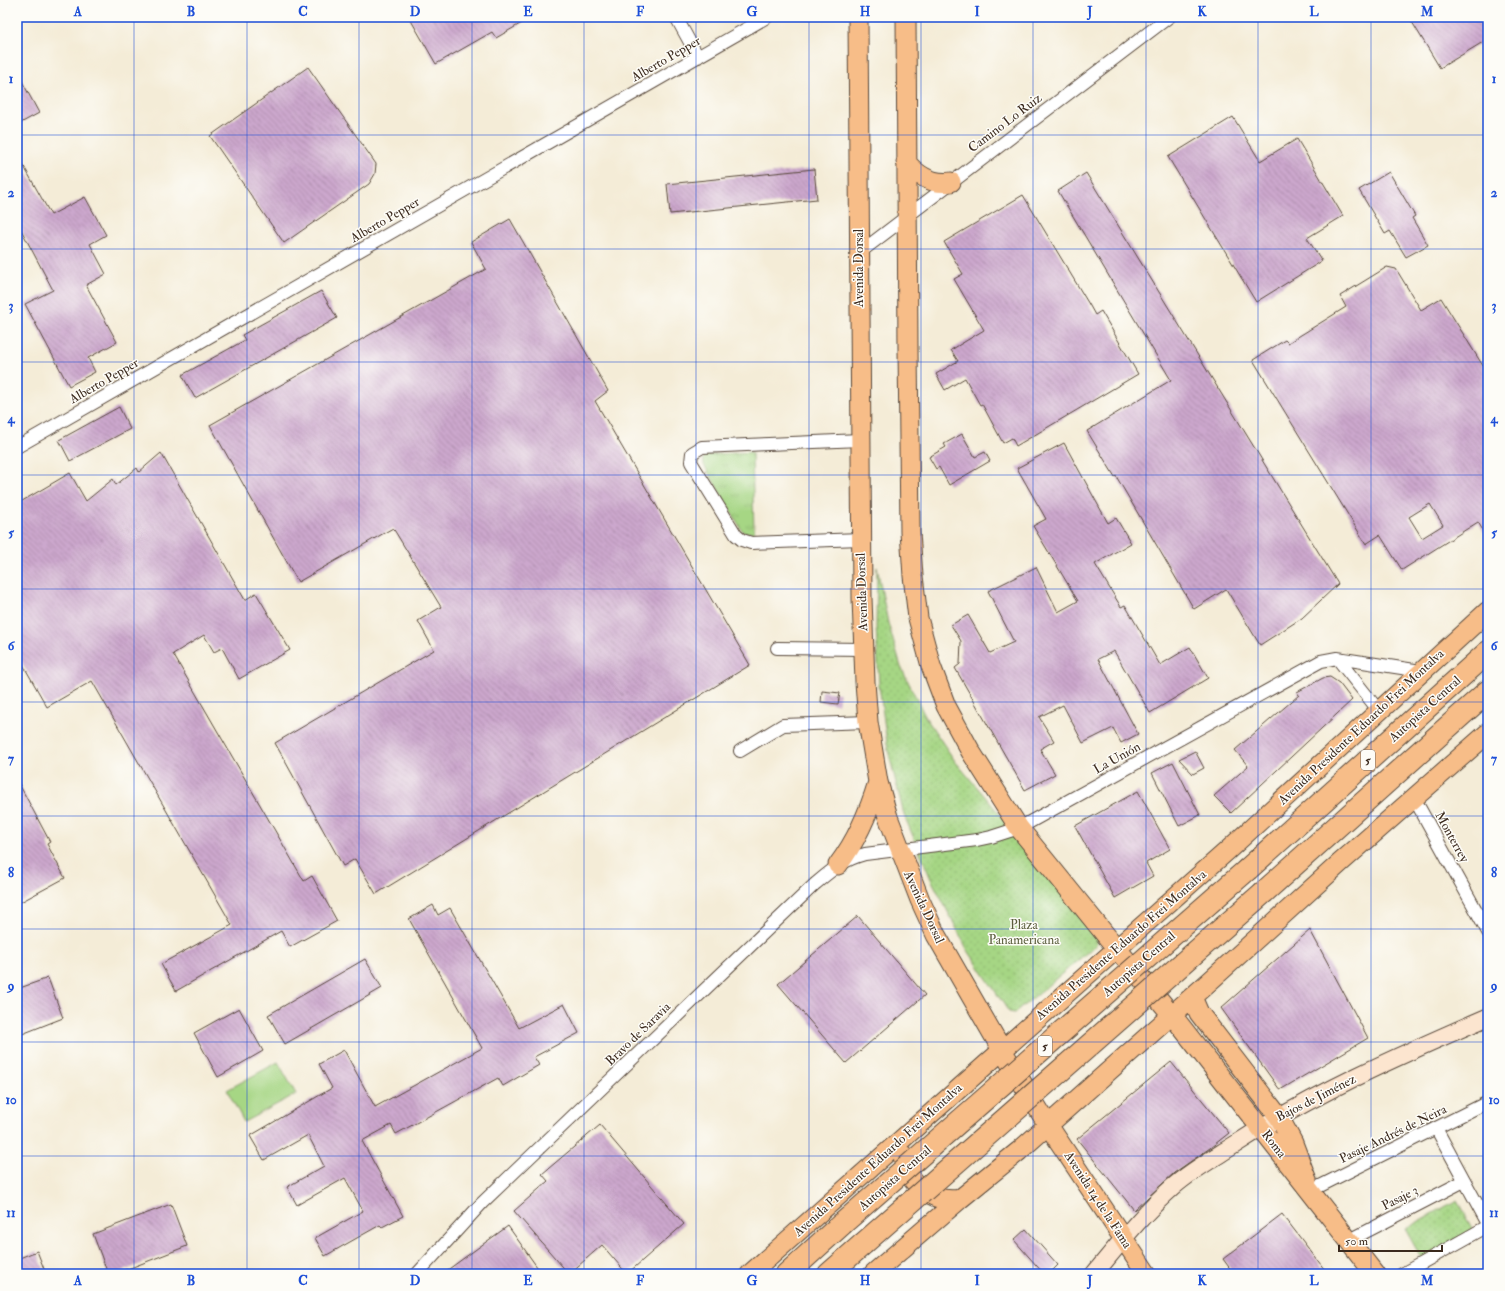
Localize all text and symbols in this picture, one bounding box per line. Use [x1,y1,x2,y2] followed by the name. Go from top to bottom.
[73,4,83,20] text: A
[187,4,195,20] text: B
[298,4,308,20] text: C
[410,4,421,20] text: D
[523,4,533,20] text: E
[636,4,645,20] text: F
[747,4,758,20] text: G
[860,4,871,20] text: H
[974,4,980,20] text: I
[1086,4,1093,21] text: J
[1197,4,1207,20] text: K
[1309,4,1319,20] text: L
[1420,4,1434,20] text: M
[628,33,704,87] street label: Alberto Pepper
[9,71,14,87] text: 1
[1492,71,1497,87] text: 1
[965,90,1046,156] street label: Camino Lo Ruiz
[8,185,15,201] text: 2
[1491,185,1498,201] text: 2
[347,194,423,248] street label: Alberto Pepper
[851,228,867,308] street label: Avenida Dorsal
[9,298,14,314] text: 3
[1492,298,1497,314] text: 3
[66,355,142,409] street label: Alberto Pepper
[6,411,15,427] text: 4
[1489,411,1498,427] text: 4
[8,525,14,541] text: 5
[1491,525,1497,541] text: 5
[853,552,871,632] street label: Avenida Dorsal
[8,638,16,654] text: 6
[1491,638,1499,654] text: 6
[1274,645,1448,809] street label: Avenida Presidente Eduardo Frei Montalva
[1385,672,1465,747] street label: Autopista Central
[1091,738,1143,777] street label: La Unión
[1361,750,1375,770] road number: 5
[8,751,15,767] text: 7
[1491,751,1498,767] text: 7
[1431,809,1473,866] street label: Monterrey
[8,865,14,881] text: 8
[1491,865,1497,881] text: 8
[1032,866,1210,1024] street label: Avenida Presidente Eduardo Frei Montalva
[900,867,948,946] street label: Avenida Dorsal
[988,917,1060,948] park label: Plaza Panamericana
[1099,928,1180,1001] street label: Autopista Central
[6,978,15,994] text: 9
[1489,978,1498,994] text: 9
[602,998,674,1069] street label: Bravo de Saravia
[1038,1036,1052,1056] road number: 5
[1273,1071,1359,1125] street label: Bajos de Jiménez
[790,1080,966,1241] street label: Avenida Presidente Eduardo Frei Montalva
[5,1092,17,1108] text: 10
[1488,1092,1500,1108] text: 10
[1337,1101,1450,1167] street label: Pasaje Andrés de Neira
[1258,1127,1290,1162] street label: Roma
[855,1142,936,1215] street label: Autopista Central
[1060,1148,1136,1252] street label: Avenida 14 de la Fama
[1379,1182,1421,1214] street label: Pasaje 3
[6,1205,16,1221] text: 11
[1489,1205,1499,1221] text: 11
[1339,1227,1442,1253] scale bar
[1345,1234,1369,1249] text: 50 m
[73,1273,83,1289] text: A
[187,1273,195,1289] text: B
[298,1273,308,1289] text: C
[410,1273,421,1289] text: D
[523,1273,533,1289] text: E
[636,1273,645,1289] text: F
[747,1273,758,1289] text: G
[860,1273,871,1289] text: H
[974,1273,980,1289] text: I
[1086,1273,1093,1290] text: J
[1197,1273,1207,1289] text: K
[1309,1273,1319,1289] text: L
[1420,1273,1434,1289] text: M

